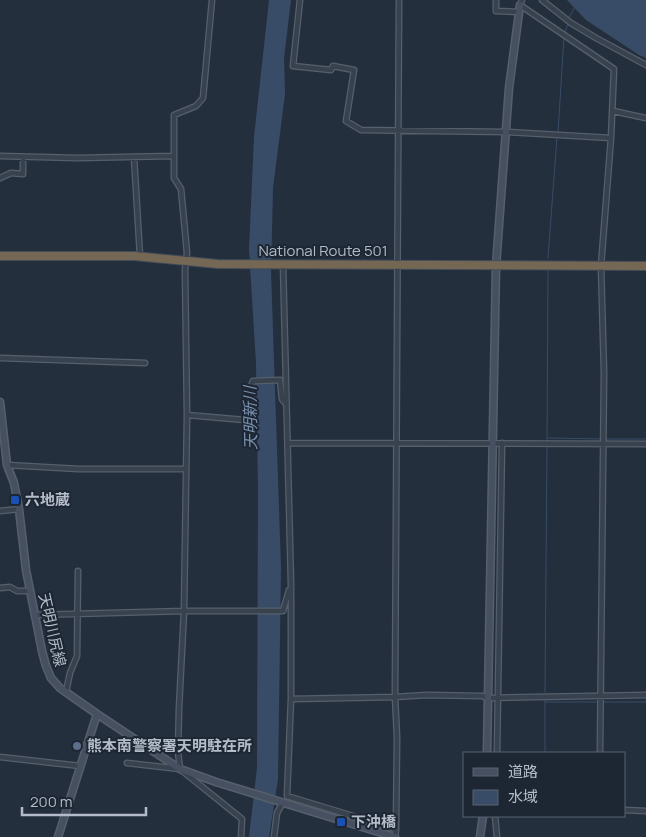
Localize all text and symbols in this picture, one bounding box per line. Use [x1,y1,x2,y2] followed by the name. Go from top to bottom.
[258,240,388,261] street label: National Route 501
[238,384,262,450] water label: 天明新川
[25,489,70,510] place label: 六地蔵
[9,494,21,506] marker: 六地蔵
[34,591,71,669] street label: 天明川尻線
[87,735,252,756] place label: 熊本南警察署天明駐在所
[71,740,83,752] marker: 熊本南警察署天明駐在所
[463,752,626,817] legend
[508,761,538,782] text: 道路
[22,784,146,816] scale bar
[508,786,538,807] text: 水域
[30,791,73,812] text: 200 m
[351,811,397,832] place label: 下沖橋
[335,816,347,828] marker: 下沖橋

